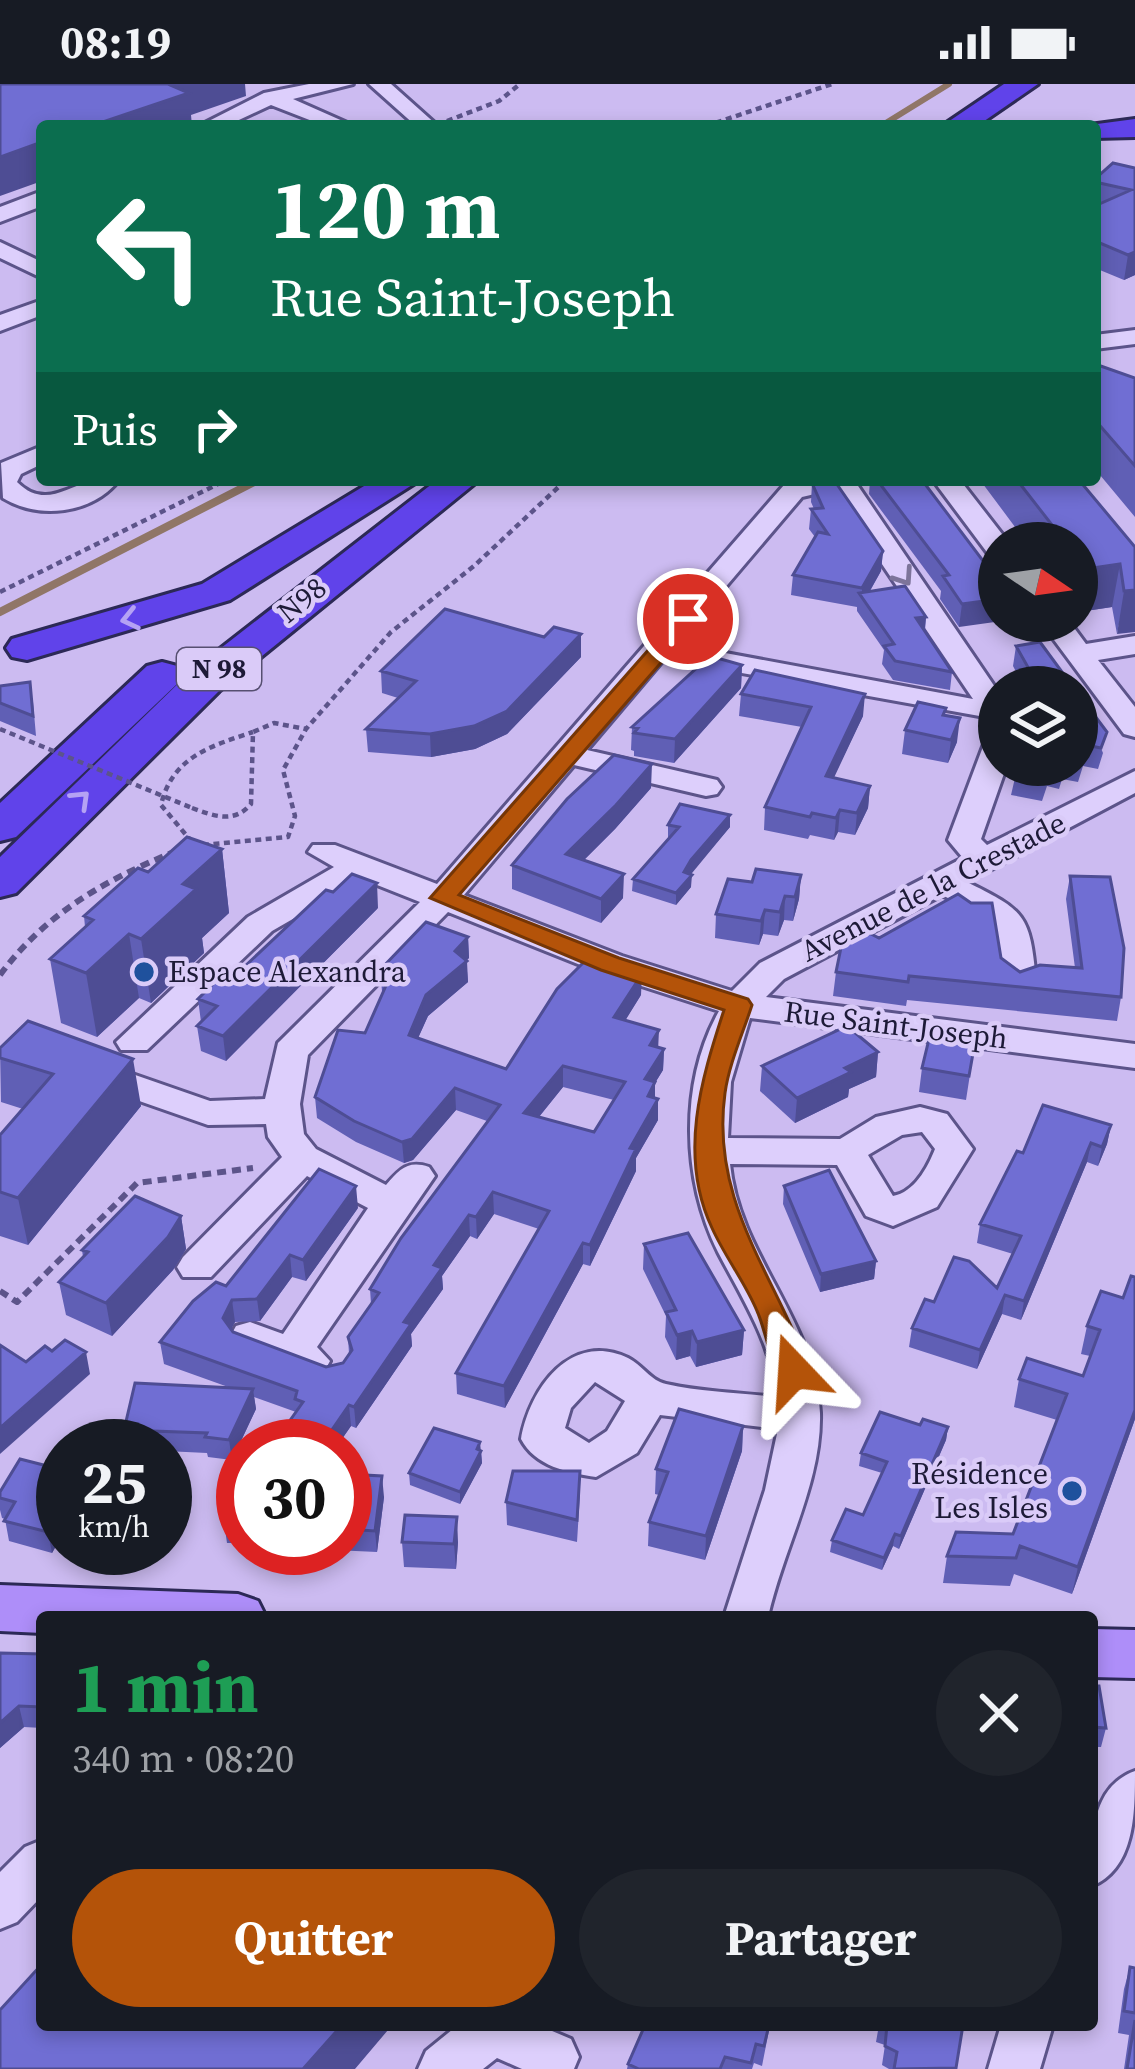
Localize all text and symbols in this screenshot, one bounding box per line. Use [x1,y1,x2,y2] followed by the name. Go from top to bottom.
[60,11,171,73] text: 08:19
[270,151,501,266] text: 120 m
[72,168,228,324] icon: left
[270,260,675,334] text: Rue Saint-Joseph
[182,396,248,462] icon: right
[72,398,158,460] text: Puis
[978,522,1098,642] north arrow
[978,522,1098,786] map controls
[890,563,912,585] one-way arrow
[269,567,335,632] street label: N98
[637,568,739,670] pin
[655,586,721,652] icon: arrive
[120,606,140,631] one-way arrow
[177,648,261,690] road number: N 98
[978,666,1098,786] button: layers
[67,791,89,813] one-way arrow
[793,802,1072,971] street label: Avenue de la Crestade
[168,951,407,992] place label: Espace Alexandra
[131,959,157,985] marker: Espace Alexandra
[782,990,1010,1059] street label: Rue Saint-Joseph
[731,1308,857,1434] position arrow
[216,1419,372,1575] speed limit sign: 30
[81,1441,147,1523] text: 25
[911,1453,1048,1528] place label: Résidence Les Isles
[1059,1478,1085,1504] marker: Résidence Les Isles
[78,1506,150,1547] text: km/h
[72,1637,259,1736] text: 1 min
[936,1650,1062,1776] button: close
[72,1732,294,1785] text: 340 m · 08:20
[72,1869,555,2007] button: Quitter
[579,1869,1062,2007] button: Partager

